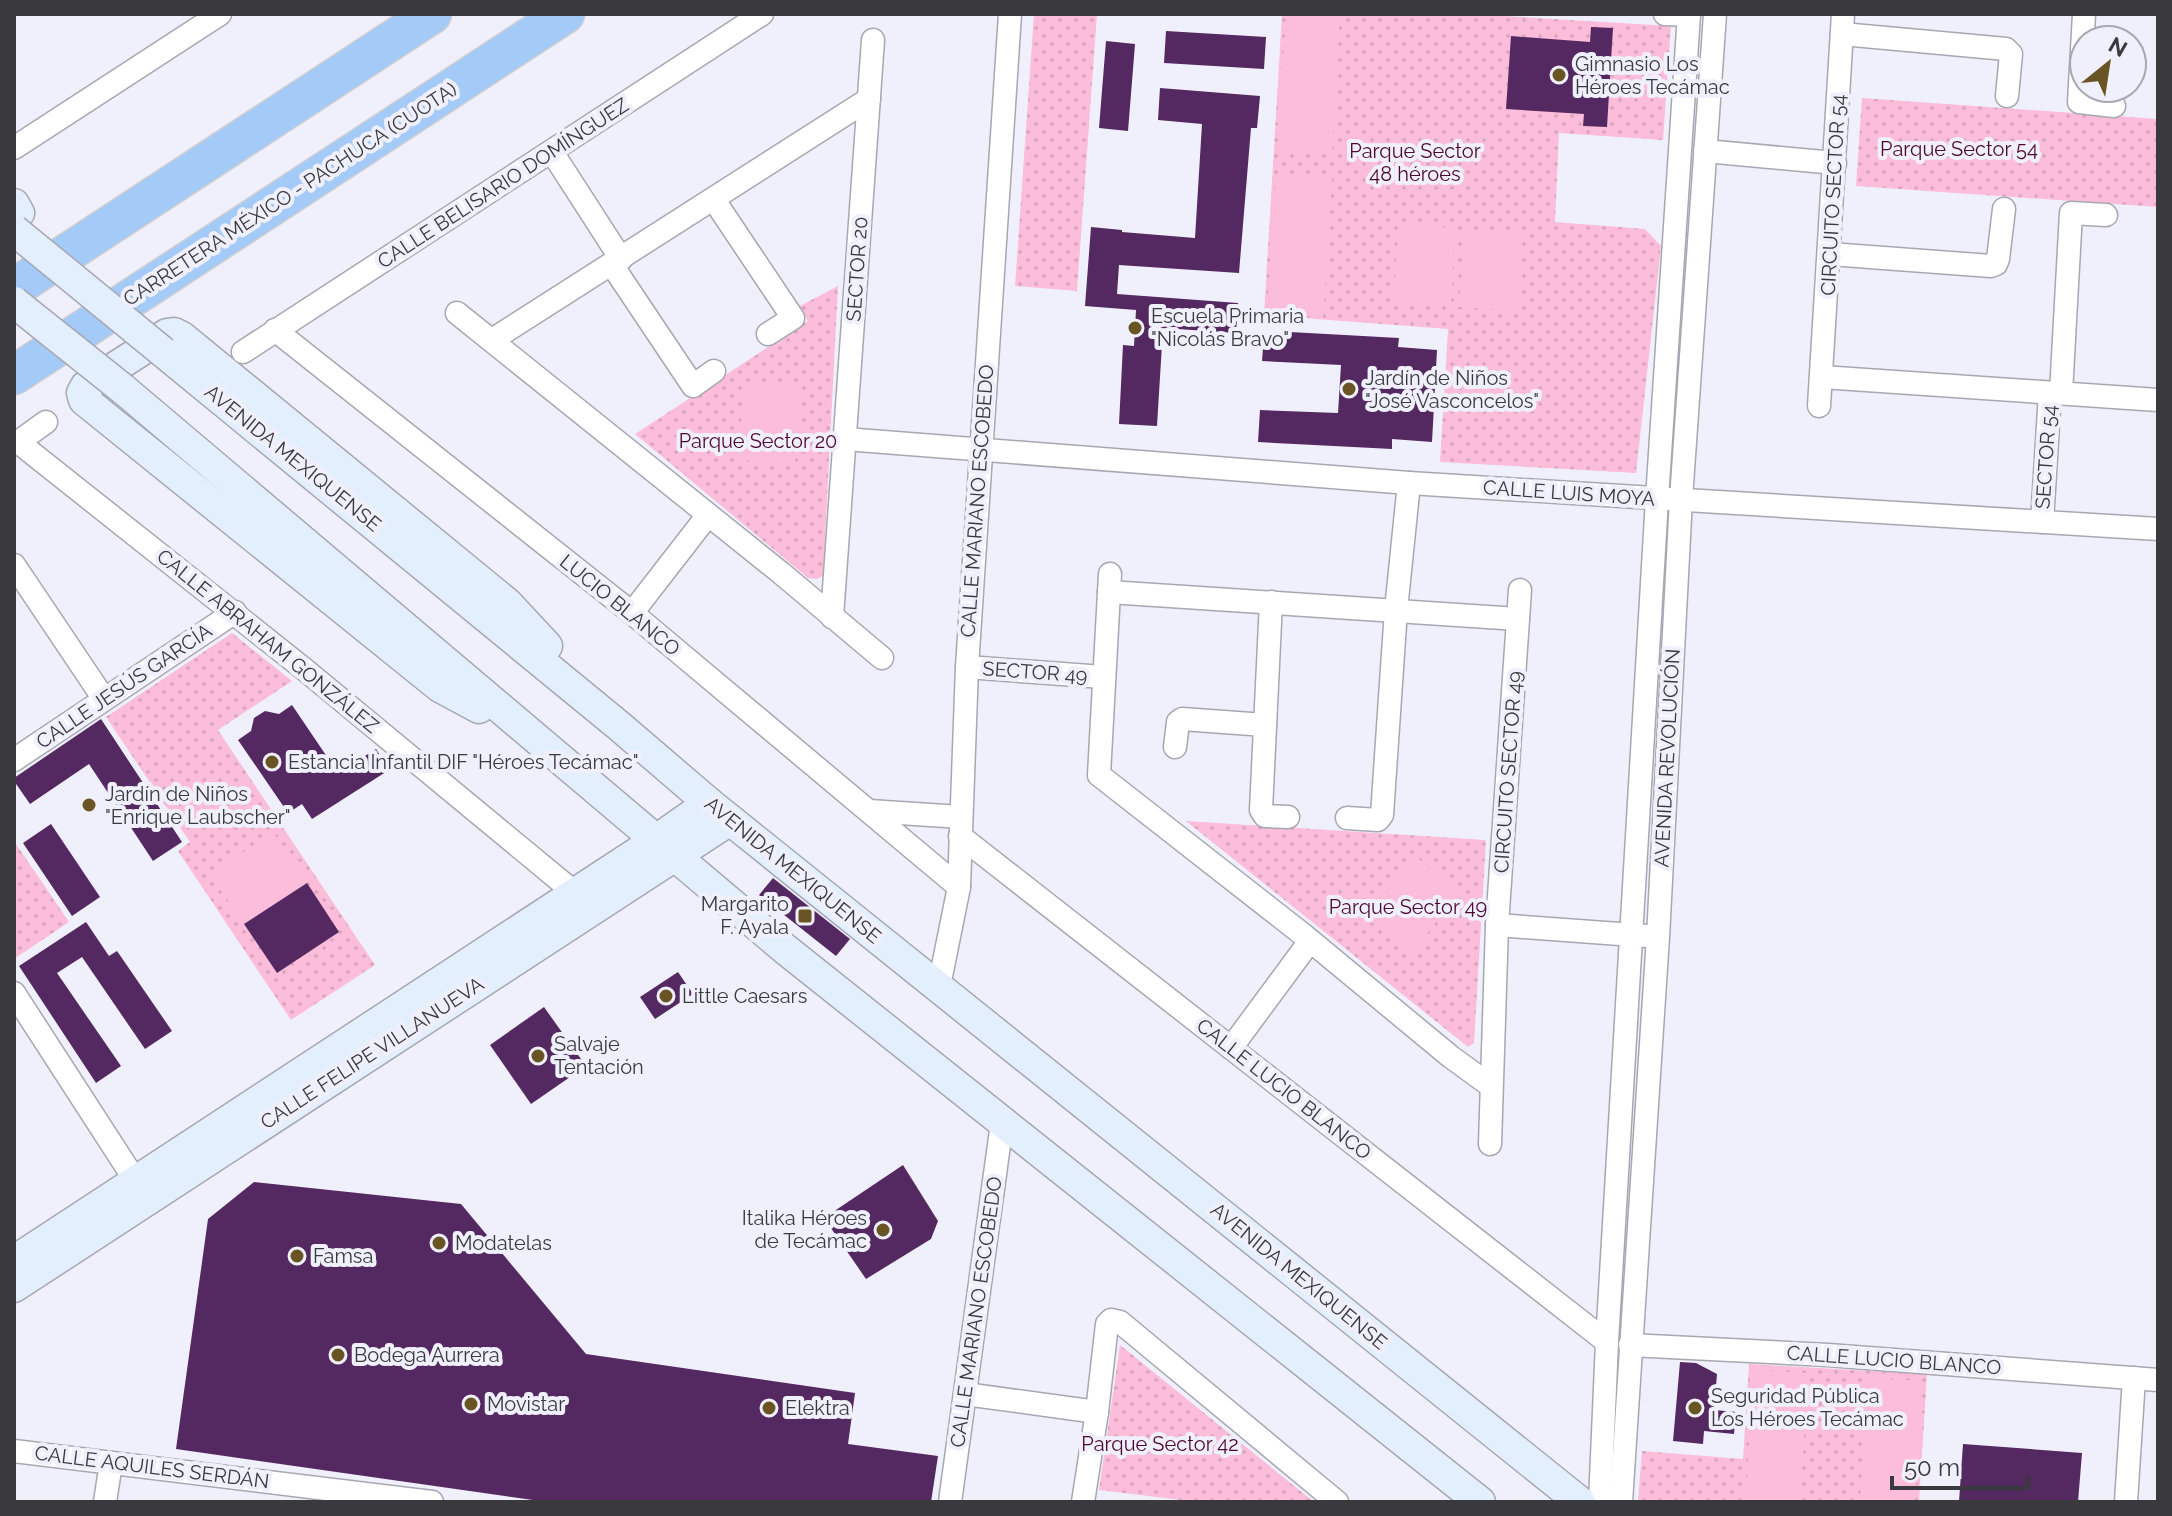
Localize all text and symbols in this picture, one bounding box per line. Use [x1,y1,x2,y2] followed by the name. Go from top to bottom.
[2068,24,2148,104] north arrow
[2104,31,2132,62] text: N
[1575,52,1730,99] place label: Gimnasio Los Héroes Tecámac
[1550,66,1568,84] marker: Gimnasio Los Héroes Tecámac
[119,77,461,311] street label: CARRETERA MÉXICO - PACHUCA (CUOTA)
[373,93,633,273] street label: CALLE BELISARIO DOMÍNGUEZ
[1816,94,1850,296] street label: CIRCUITO SECTOR 54
[1880,137,2038,161] park label: Parque Sector 54
[1349,139,1481,186] park label: Parque Sector 48 héroes
[841,216,873,322] street label: SECTOR 20
[1151,304,1304,351] place label: Escuela Primaria "Nicolás Bravo"
[1126,319,1144,337] marker: Escuela Primaria "Nicolás Bravo"
[955,364,999,638] street label: CALLE MARIANO ESCOBEDO
[1365,366,1539,413] place label: Jardín de Niños "José Vasconcelos"
[200,380,386,536] street label: AVENIDA MEXIQUENSE
[1340,380,1358,398] marker: Jardín de Niños "José Vasconcelos"
[2030,404,2062,510] street label: SECTOR 54
[679,429,837,453] park label: Parque Sector 20
[1482,475,1656,511] street label: CALLE LUIS MOYA
[152,544,384,738] street label: CALLE ABRAHAM GONZÁLEZ
[555,549,685,661] street label: LUCIO BLANCO
[32,618,217,754] street label: CALLE JESÚS GARCÍA
[1649,648,1685,868] street label: AVENIDA REVOLUCIÓN
[982,656,1088,688] street label: SECTOR 49
[1489,670,1527,874] street label: CIRCUITO SECTOR 49
[288,750,639,774] place label: Estancia Infantil DIF "Héroes Tecámac"
[263,753,281,771] marker: Estancia Infantil DIF "Héroes Tecámac"
[105,782,291,829] place label: Jardín de Niños "Enrique Laubscher"
[700,792,886,948] street label: AVENIDA MEXIQUENSE
[80,796,98,814] marker: Jardín de Niños "Enrique Laubscher"
[701,892,789,939] place label: Margarito F. Ayala
[1329,895,1487,919] park label: Parque Sector 49
[796,907,814,925] marker: Margarito F. Ayala
[256,972,488,1134] street label: CALLE FELIPE VILLANUEVA
[682,984,807,1008] place label: Little Caesars
[657,987,675,1005] marker: Little Caesars
[1192,1013,1376,1165] street label: CALLE LUCIO BLANCO
[554,1032,644,1079] place label: Salvaje Tentación
[529,1047,547,1065] marker: Salvaje Tentación
[945,1175,1007,1449] street label: CALLE MARIANO ESCOBEDO
[1206,1198,1392,1354] street label: AVENIDA MEXIQUENSE
[742,1206,867,1253] place label: Italika Héroes de Tecámac
[874,1221,892,1239] marker: Italika Héroes de Tecámac
[455,1231,552,1255] place label: Modatelas
[430,1234,448,1252] marker: Modatelas
[313,1244,373,1268] place label: Famsa
[288,1247,306,1265] marker: Famsa
[1786,1341,2002,1379] street label: CALLE LUCIO BLANCO
[354,1343,500,1367] place label: Bodega Aurrera
[329,1346,347,1364] marker: Bodega Aurrera
[1711,1384,1904,1431] place label: Seguridad Pública Los Héroes Tecámac
[487,1392,565,1416] place label: Movistar
[462,1395,480,1413] marker: Movistar
[785,1396,850,1420] place label: Elektra
[760,1399,778,1417] marker: Elektra
[1686,1399,1704,1417] marker: Seguridad Pública Los Héroes Tecámac
[1081,1432,1239,1456] park label: Parque Sector 42
[1892,1440,2028,1490] scale bar
[33,1441,271,1493] street label: CALLE AQUILES SERDÁN
[1904,1453,1960,1482] text: 50 m

